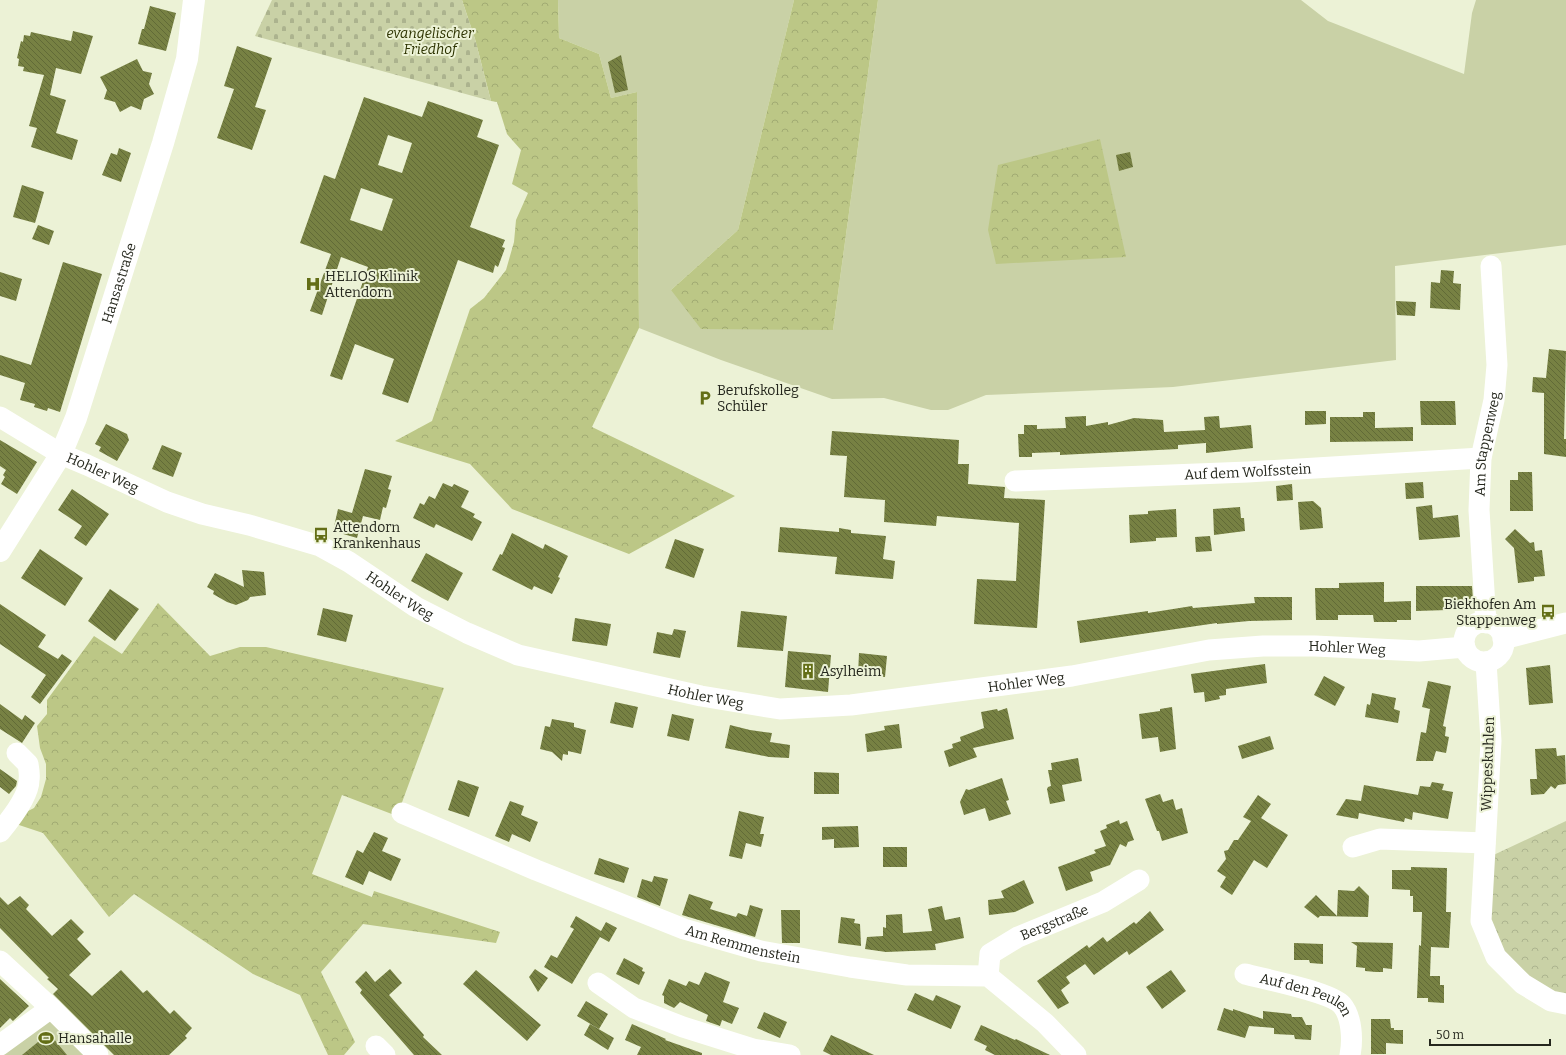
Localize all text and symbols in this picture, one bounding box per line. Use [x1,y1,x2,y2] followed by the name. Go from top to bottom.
[386,25,475,58] park label: evangelischer Friedhof
[98,241,139,326] street label: Hansastraße
[325,268,418,301] place label: HELIOS Klinik Attendorn
[304,275,322,293] hospital icon: HELIOS Klinik Attendorn
[717,382,799,415] place label: Berufskolleg Schüler
[696,389,714,407] parking icon: Berufskolleg Schüler
[1471,391,1503,497] street label: Am Stappenweg
[64,449,142,496] street label: Hohler Weg
[1184,460,1312,483] street label: Auf dem Wolfsstein
[333,519,421,552] place label: Attendorn Krankenhaus
[312,526,330,544] bus stop icon: Attendorn Krankenhaus
[363,567,437,623] street label: Hohler Weg
[1444,596,1537,629] place label: Biekhofen Am Stappenweg
[1539,603,1557,621] bus stop icon: Biekhofen Am Stappenweg
[1309,638,1386,658] street label: Hohler Weg
[799,662,817,680] building icon: Asylheim
[820,663,882,680] place label: Asylheim
[987,669,1066,695] street label: Hohler Weg
[666,680,745,711] street label: Hohler Weg
[1478,716,1498,812] street label: Wippeskuhlen
[1018,901,1091,944] street label: Bergstraße
[684,921,802,966] street label: Am Remmenstein
[1258,969,1356,1019] street label: Auf den Peulen
[1430,1021,1550,1047] scale bar
[1436,1028,1465,1042] text: 50 m
[37,1029,55,1047] sports icon: Hansahalle
[58,1030,132,1047] place label: Hansahalle

